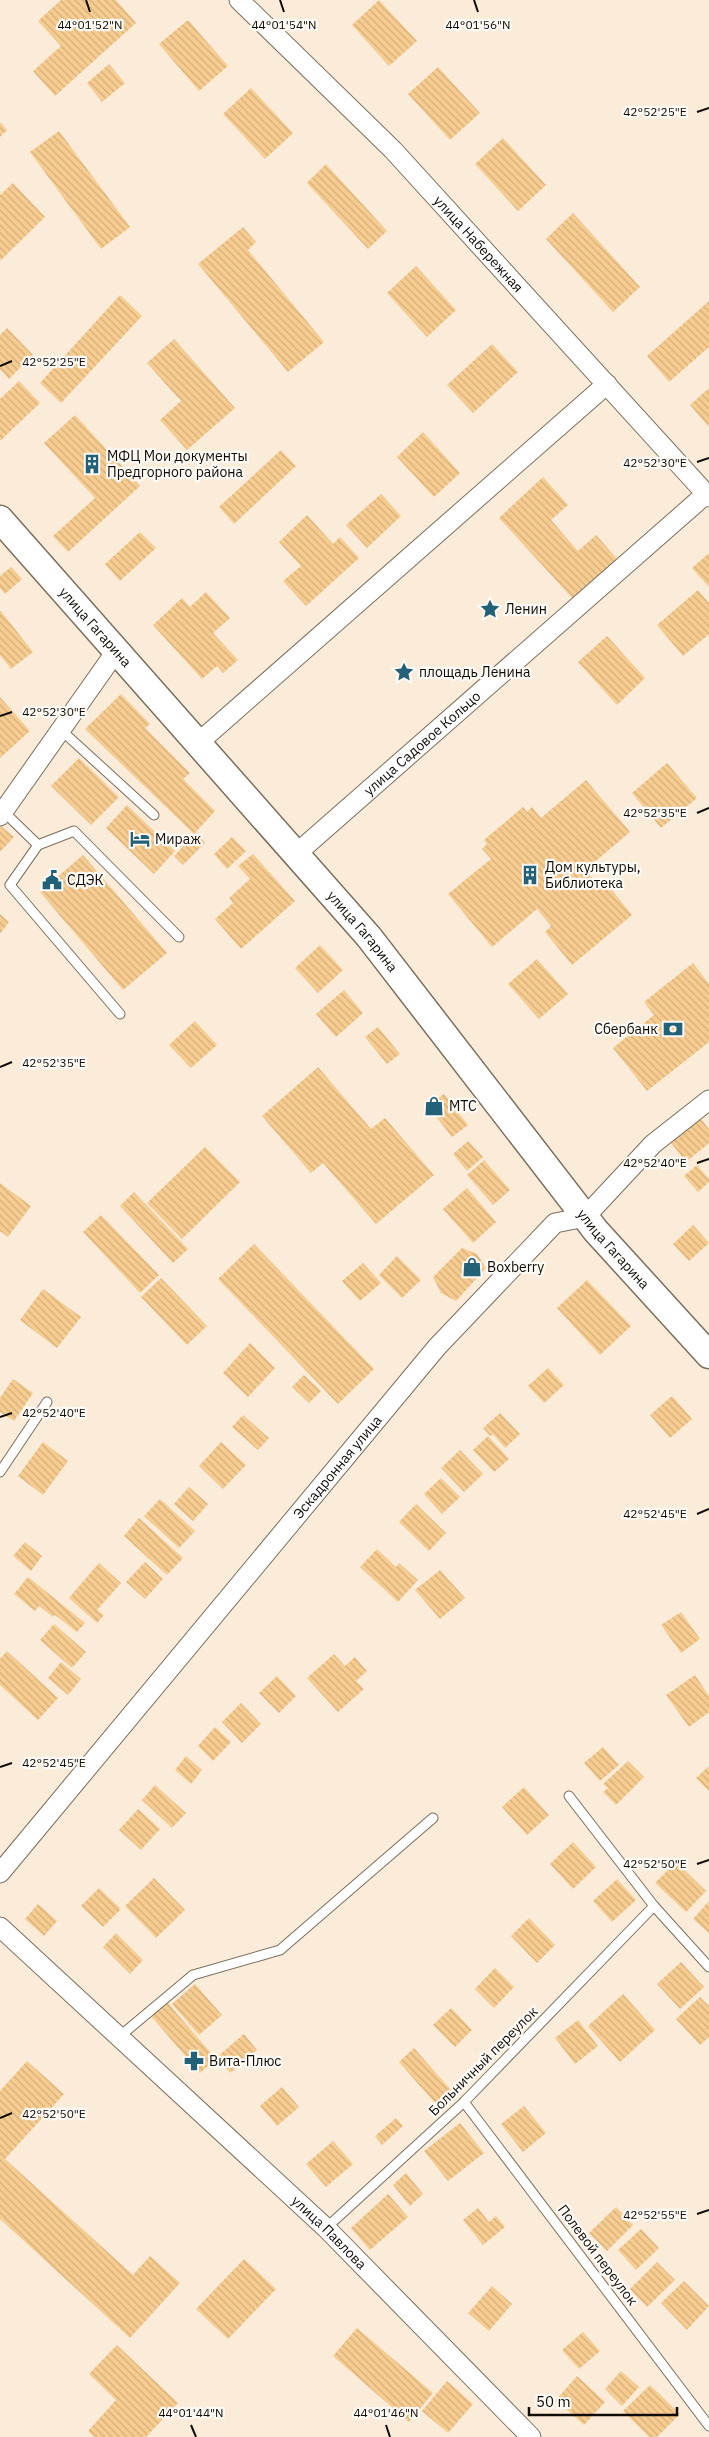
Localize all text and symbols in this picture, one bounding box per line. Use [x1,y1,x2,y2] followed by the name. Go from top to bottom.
[57,17,123,32] text: 44°01'52"N
[251,17,317,32] text: 44°01'54"N
[445,17,511,32] text: 44°01'56"N
[623,104,687,119] text: 42°52'25"E
[430,192,527,296] street label: улица Набережная
[22,354,86,369] text: 42°52'25"E
[107,447,248,481] place label: МФЦ Мои документы Предгорного района
[81,453,103,475] building icon: МФЦ Мои документы Предгорного района
[623,455,687,470] text: 42°52'30"E
[55,583,136,671] street label: улица Гагарина
[479,598,501,620] place icon: Ленин
[505,600,547,618] place label: Ленин
[393,661,415,683] place icon: площадь Ленина
[419,663,531,681] place label: площадь Ленина
[360,687,485,799] street label: улица Садовое Кольцо
[22,704,86,719] text: 42°52'30"E
[623,805,687,820] text: 42°52'35"E
[129,828,151,850] hotel icon: Мираж
[155,830,201,848] place label: Мираж
[545,858,641,892] place label: Дом культуры, Библиотека
[519,864,541,886] building icon: Дом культуры, Библиотека
[41,869,63,891] public building icon: СДЭК
[67,871,104,889] place label: СДЭК
[323,887,402,976] street label: улица Гагарина
[662,1018,684,1040] bank icon: Сбербанк
[594,1020,658,1038] place label: Сбербанк
[22,1055,86,1070] text: 42°52'35"E
[423,1095,445,1117] shop icon: МТС
[449,1097,477,1115] place label: МТС
[623,1155,687,1170] text: 42°52'40"E
[573,1205,654,1293] street label: улица Гагарина
[461,1256,483,1278] shop icon: Boxberry
[487,1258,544,1276] place label: Boxberry
[22,1405,86,1420] text: 42°52'40"E
[289,1411,386,1522] street label: Эскадронная улица
[623,1506,687,1521] text: 42°52'45"E
[22,1755,86,1770] text: 42°52'45"E
[623,1856,687,1871] text: 42°52'50"E
[425,2002,542,2119] street label: Больничный переулок
[183,2050,205,2072] pharmacy icon: Вита-Плюс
[209,2052,281,2070] place label: Вита-Плюс
[22,2106,86,2121] text: 42°52'50"E
[288,2192,371,2273] street label: улица Павлова
[554,2201,642,2309] street label: Полевой переулок
[623,2207,687,2222] text: 42°52'55"E
[529,2384,676,2416] scale bar
[536,2392,571,2411] text: 50 m
[158,2405,224,2420] text: 44°01'44"N
[353,2405,419,2420] text: 44°01'46"N

